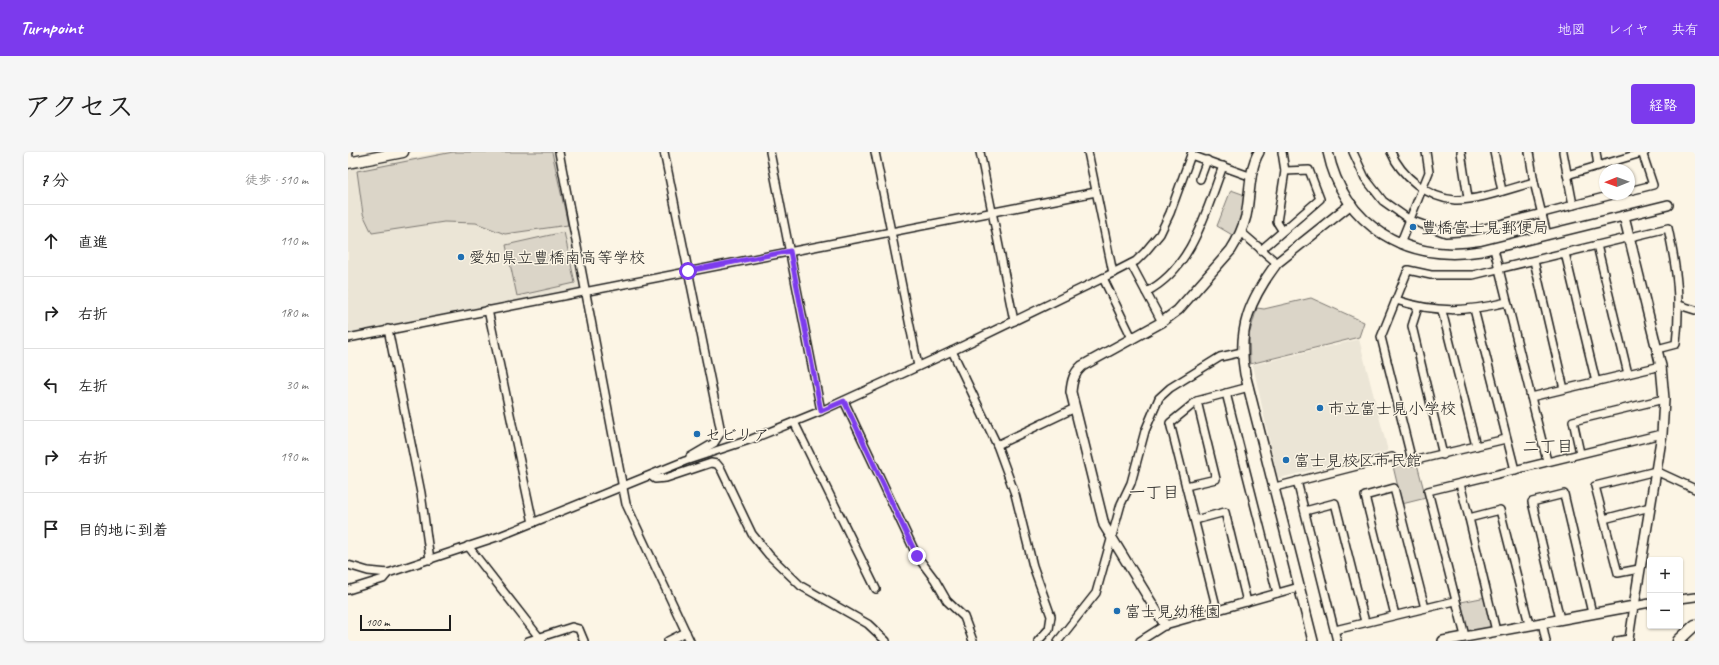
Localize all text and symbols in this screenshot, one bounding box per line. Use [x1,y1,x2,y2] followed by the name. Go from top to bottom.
[20,16,82,40] text: Turnpoint
[1558,21,1586,38] text: 地図
[1608,21,1649,38] text: レイヤ
[1671,21,1699,38] text: 共有
[1631,84,1695,124] button: 経路
[24,89,134,124] text: アクセス
[1599,164,1635,200] north arrow
[40,170,69,191] text: 7 分
[245,172,308,188] text: 徒歩 · 510 m
[1421,218,1549,238] place label: 豊橋富士見郵便局
[1408,222,1418,232] marker: 豊橋富士見郵便局
[40,230,62,252] icon: ahead
[78,233,108,252] text: 直進
[280,233,308,249] text: 110 m
[469,248,645,268] place label: 愛知県立豊橋南高等学校
[456,252,466,262] marker: 愛知県立豊橋南高等学校
[679,262,697,280] route start
[40,302,62,324] icon: right
[78,305,108,324] text: 右折
[280,305,308,321] text: 180 m
[40,374,62,396] icon: left
[78,377,108,396] text: 左折
[286,377,308,393] text: 30 m
[1328,399,1456,419] place label: 市立富士見小学校
[1315,403,1325,413] marker: 市立富士見小学校
[705,425,769,445] place label: セビリア
[692,429,702,439] marker: セビリア
[1523,436,1574,457] district label: 二丁目
[40,446,62,468] icon: right
[78,449,108,468] text: 右折
[280,449,308,465] text: 190 m
[1294,451,1422,471] place label: 富士見校区市民館
[1281,455,1291,465] marker: 富士見校区市民館
[1129,482,1180,503] district label: 一丁目
[40,518,62,540] icon: arrive
[78,521,168,540] text: 目的地に到着
[908,547,926,565] route end
[1647,557,1683,629] map controls
[1647,557,1683,593] button: +
[1647,593,1683,629] button: −
[1125,602,1221,622] place label: 富士見幼稚園
[1112,606,1122,616] marker: 富士見幼稚園
[360,613,451,632] scale bar
[366,615,390,629] text: 100 m

